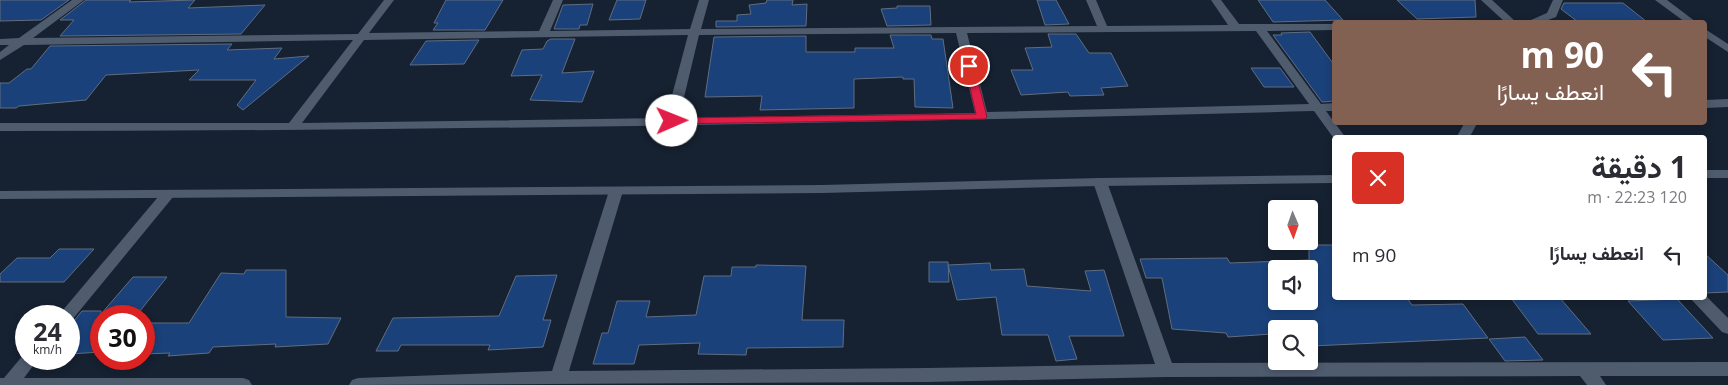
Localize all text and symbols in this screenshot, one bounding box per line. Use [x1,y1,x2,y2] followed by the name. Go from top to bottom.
[1521,31,1604,78] text: 90 m
[1622,40,1687,105] icon: left
[948,45,990,87] pin
[955,52,983,80] icon: arrive
[1497,76,1604,106] text: انعطف يسارًا
[645,94,697,146] position arrow
[1591,146,1687,187] text: 1 دقيقة
[1352,152,1404,204] button: close
[1587,186,1687,208] text: 120 m · 22:23
[1268,200,1318,250] north arrow
[1268,200,1318,370] map controls
[1549,240,1644,266] text: انعطف يسارًا
[1659,241,1687,269] icon: left
[1352,242,1396,268] text: 90 m
[1268,260,1318,310] button: sound
[90,305,155,370] speed limit sign: 30
[33,314,62,348] text: 24
[1268,320,1318,370] button: search
[33,341,62,358] text: km/h

